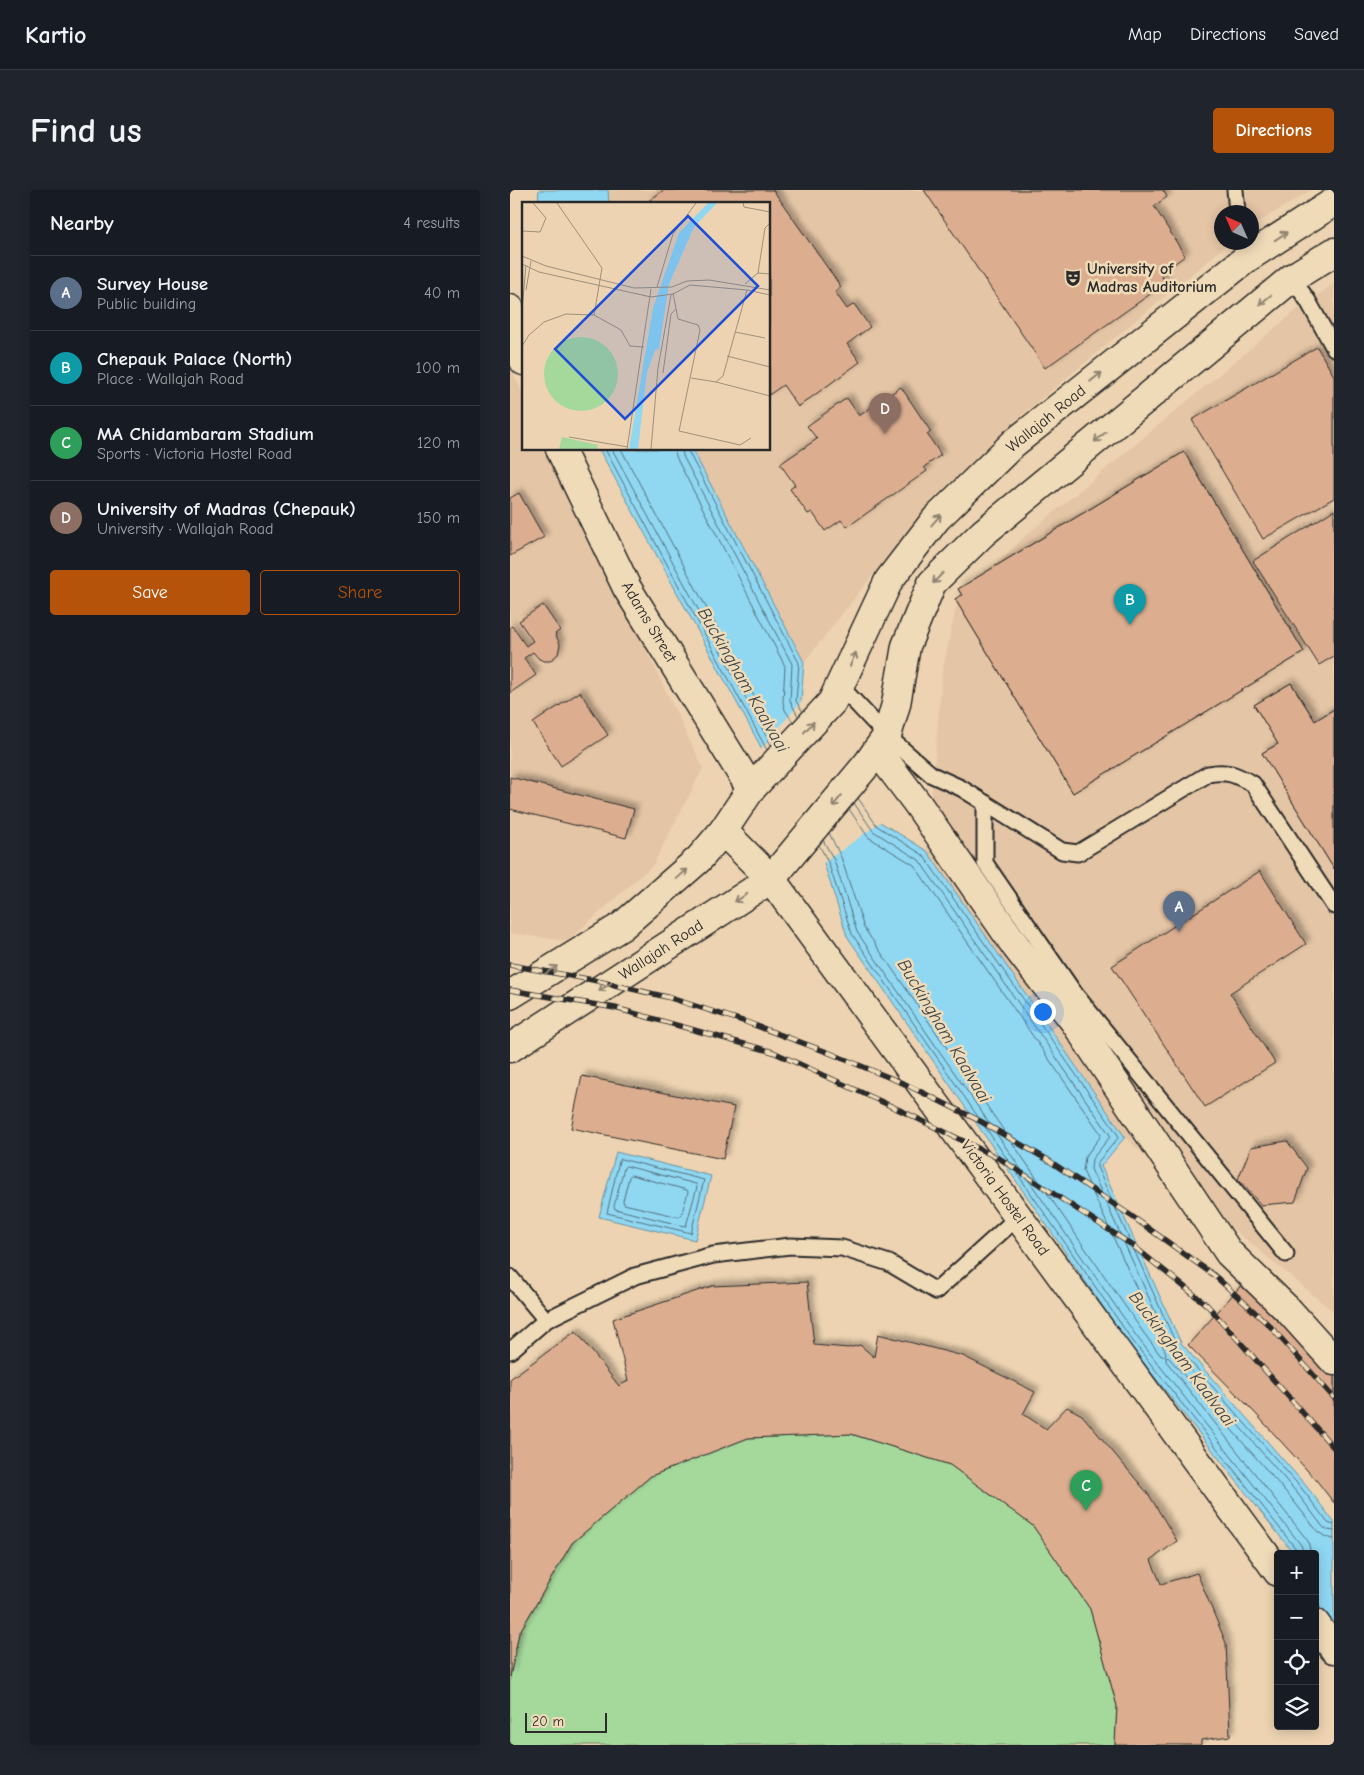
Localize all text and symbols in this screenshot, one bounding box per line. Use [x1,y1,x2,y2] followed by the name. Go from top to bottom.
[25,21,87,49] text: Kartio
[1128,24,1162,45] text: Map
[1190,24,1266,45] text: Directions
[1294,24,1339,45] text: Saved
[1213,108,1334,153] button: Directions
[30,110,142,151] text: Find us
[522,202,770,450] inset map
[1214,205,1259,250] north arrow
[50,211,114,235] text: Nearby
[403,214,460,232] text: 4 results
[1274,231,1288,242] one-way arrow
[1087,260,1217,296] place label: University of Madras Auditorium
[1063,268,1083,288] theatre icon: University of Madras Auditorium
[97,273,208,295] text: Survey House
[62,284,70,302] text: A
[424,284,460,302] text: 40 m
[1259,294,1272,305] one-way arrow
[97,295,196,313] text: Public building
[97,348,292,370] text: Chepauk Palace (North)
[61,359,71,377] text: B
[416,359,460,377] text: 100 m
[97,370,244,388] text: Place · Wallajah Road
[1089,372,1102,383] one-way arrow
[1003,382,1089,456] street label: Wallajah Road
[869,393,901,434] pin: D
[97,423,314,445] text: MA Chidambaram Stadium
[1093,431,1106,442] one-way arrow
[61,434,71,452] text: C
[417,434,460,452] text: 120 m
[97,445,292,463] text: Sports · Victoria Hostel Road
[97,498,356,520] text: University of Madras (Chepauk)
[61,509,71,527] text: D
[417,509,460,527] text: 150 m
[930,514,941,527] one-way arrow
[97,520,274,538] text: University · Wallajah Road
[50,570,250,615] button: Save
[260,570,460,615] button: Share
[932,571,944,583] one-way arrow
[618,578,680,666] street label: Adams Street
[1114,584,1146,625] pin: B
[693,604,794,757] water label: Buckingham Kaalvaai
[849,652,859,667] one-way arrow
[803,721,815,734] one-way arrow
[831,794,842,807] one-way arrow
[675,869,688,880] one-way arrow
[1163,891,1195,932] pin: A
[734,893,748,903] one-way arrow
[616,916,706,984] street label: Wallajah Road
[893,955,996,1107] water label: Buckingham Kaalvaai
[544,964,558,974] one-way arrow
[598,981,612,992] one-way arrow
[1030,999,1056,1025] your location
[957,1137,1053,1259] street label: Victoria Hostel Road
[1124,1287,1240,1432] water label: Buckingham Kaalvaai
[1070,1470,1102,1511] pin: C
[1274,1550,1319,1730] map controls
[1274,1550,1319,1595] button: +
[1274,1595,1319,1640] button: −
[1274,1640,1319,1685] button: locate
[1274,1685,1319,1730] button: layers
[525,1710,608,1733] scale bar
[532,1713,564,1730] text: 20 m

